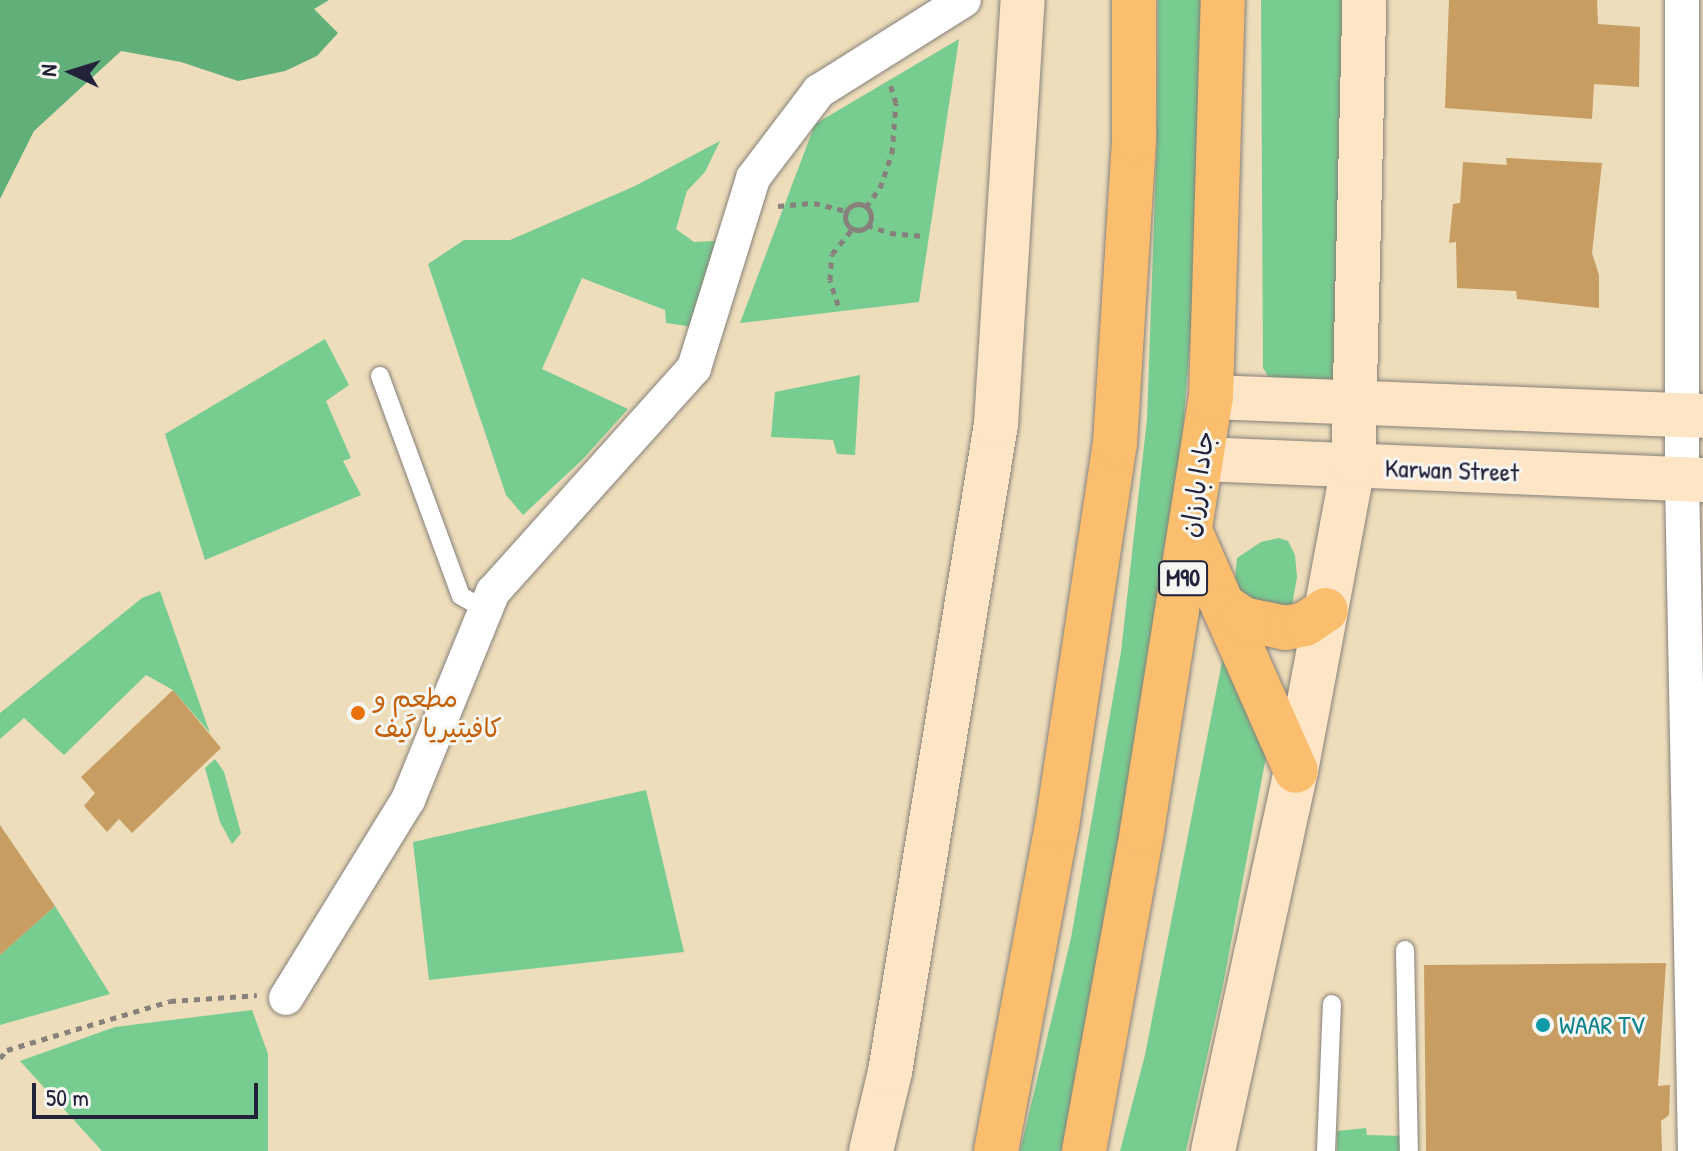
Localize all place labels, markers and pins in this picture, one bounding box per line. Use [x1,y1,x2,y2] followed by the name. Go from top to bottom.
[374,682,502,744] place label: مطعم و كافيتيريا كَيف
[349,704,367,722] marker: مطعم و كافيتيريا كَيف
[1559,1009,1645,1041] place label: WAAR TV
[1534,1016,1552,1034] marker: WAAR TV

